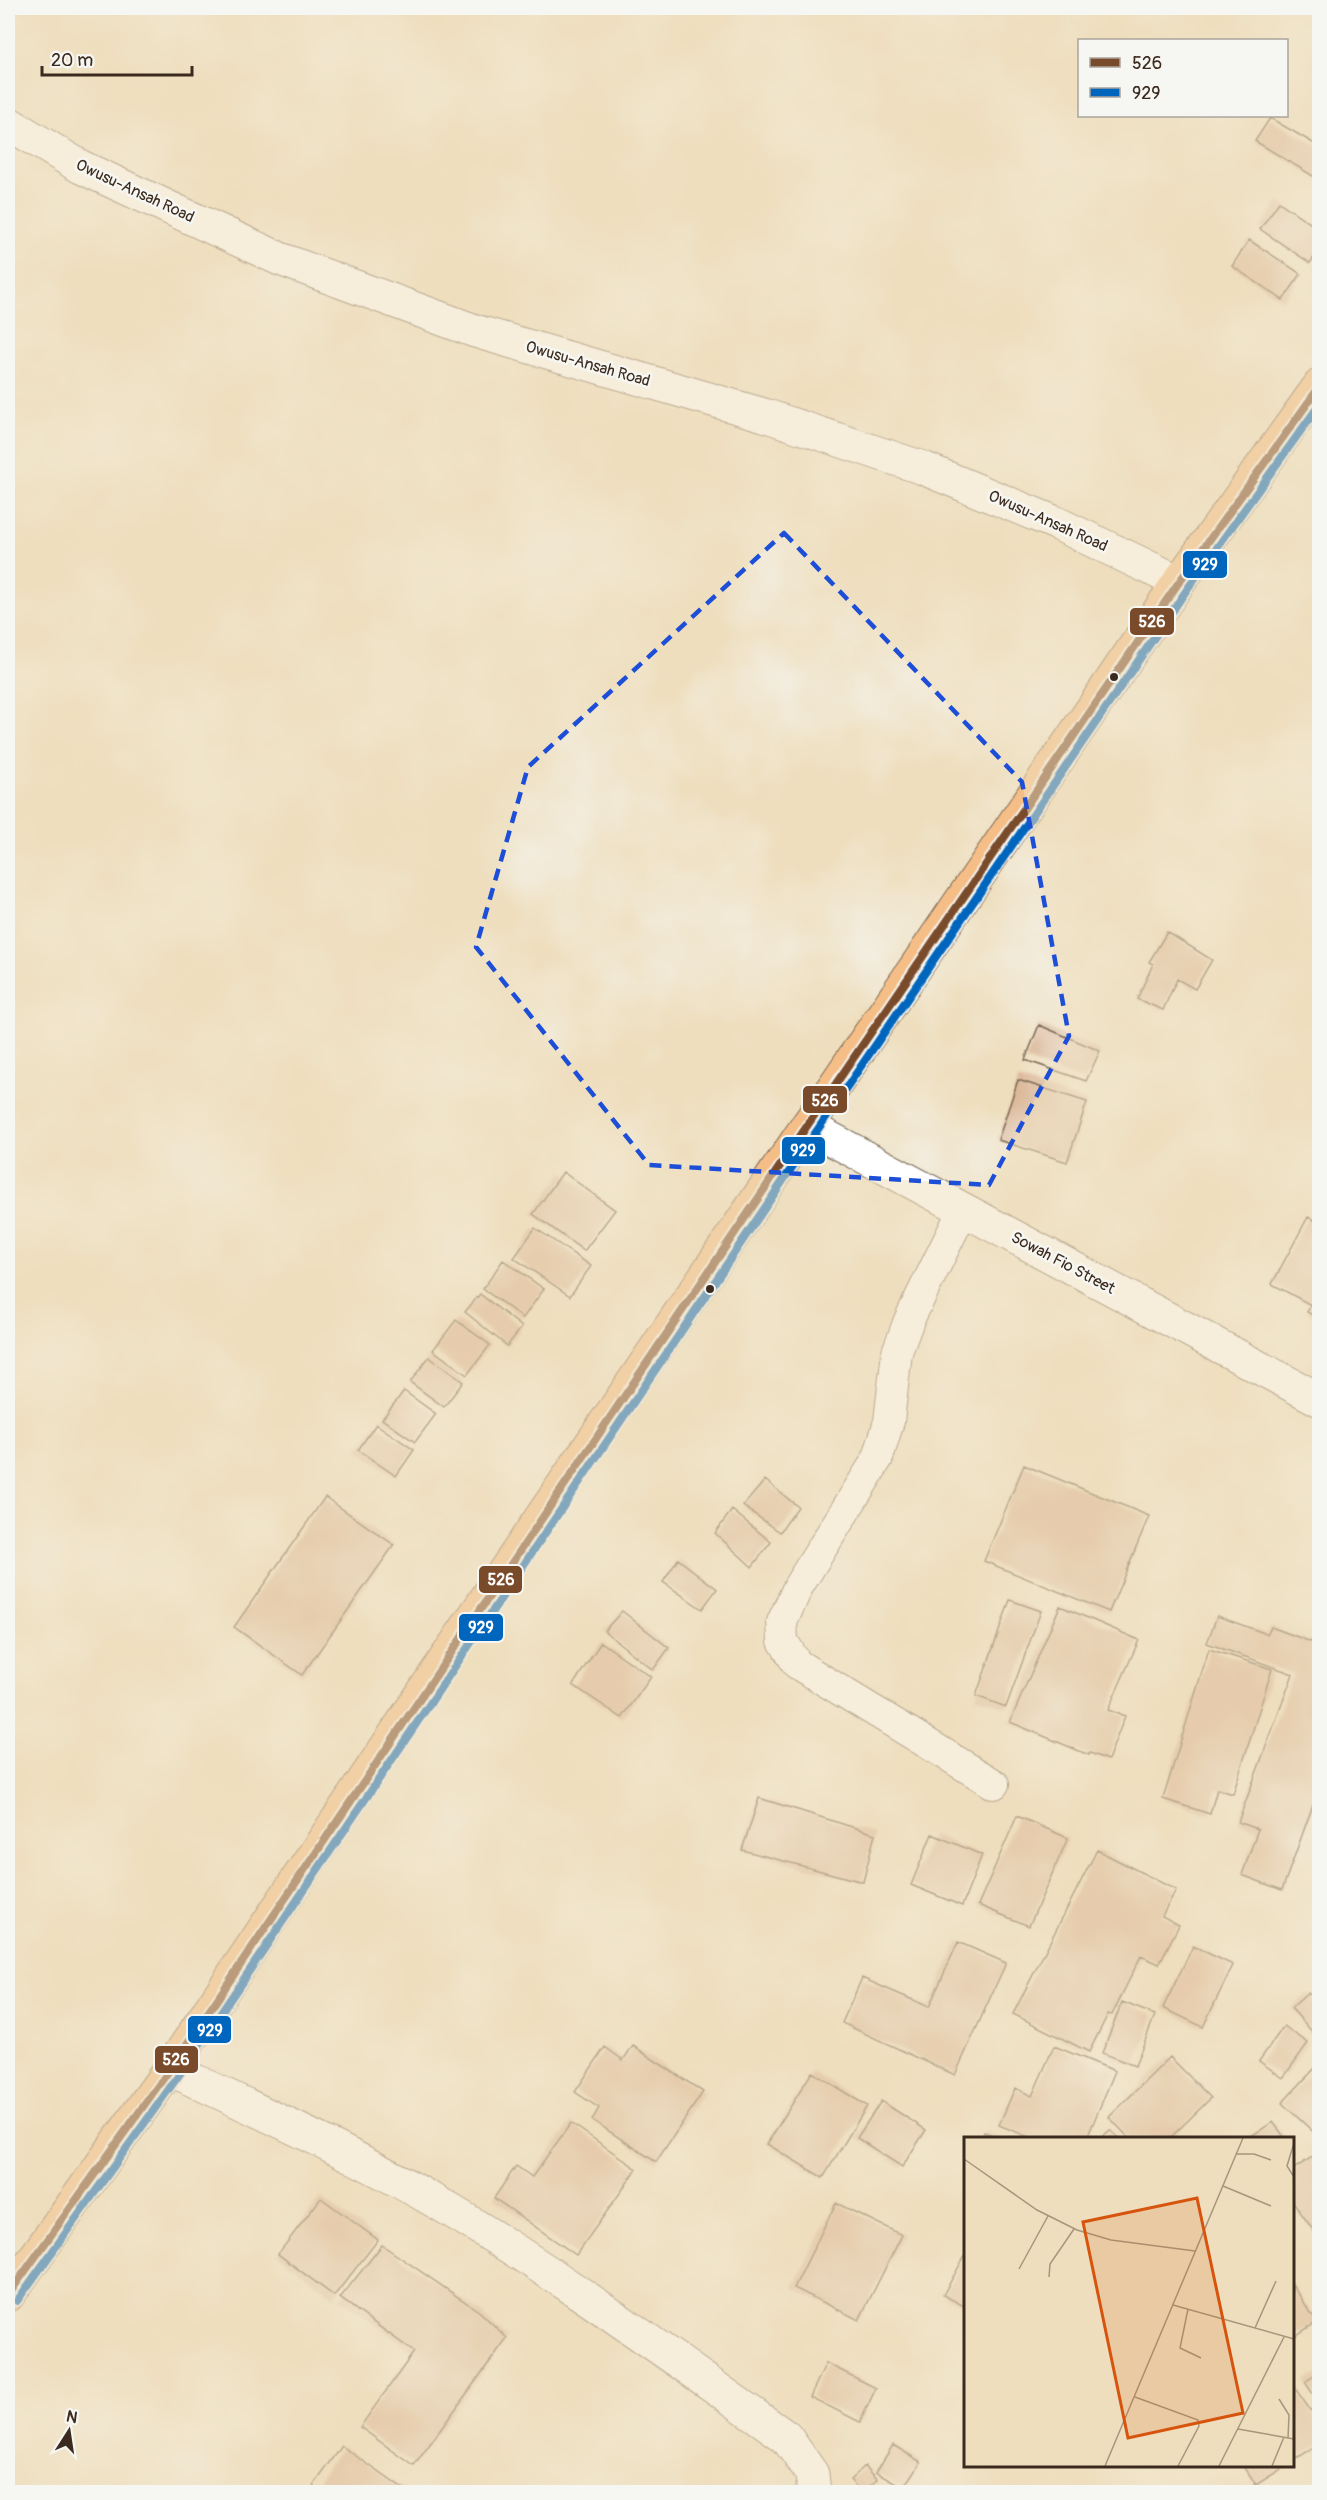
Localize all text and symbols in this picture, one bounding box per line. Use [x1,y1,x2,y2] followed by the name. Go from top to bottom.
[42,39,192,77] scale bar
[1078,39,1288,117] legend
[51,49,93,72] text: 20 m
[1132,52,1162,75] text: 526
[1132,82,1161,105] text: 929
[73,155,197,227] street label: Owusu-Ansah Road
[523,337,653,391] street label: Owusu-Ansah Road
[985,486,1111,556] street label: Owusu-Ansah Road
[1182,550,1228,579] line badge: 929
[1192,555,1218,575] text: 929
[1129,607,1175,636] line badge: 526
[1139,612,1165,632] text: 526
[1108,671,1120,683] unlabelled marker
[802,1085,848,1114] line badge: 526
[812,1091,838,1111] text: 526
[781,1136,826,1165] line badge: 929
[790,1141,816,1161] text: 929
[1008,1227,1119,1299] street label: Sowah Fio Street
[704,1283,716,1295] unlabelled marker
[478,1565,523,1594] line badge: 526
[488,1570,514,1590] text: 526
[458,1613,504,1642] line badge: 929
[468,1618,494,1638] text: 929
[187,2015,232,2044] line badge: 929
[197,2021,223,2041] text: 929
[154,2045,199,2074] line badge: 526
[163,2050,189,2070] text: 526
[964,2137,1294,2467] inset map
[39,2401,99,2461] north arrow
[65,2406,79,2428] text: N

